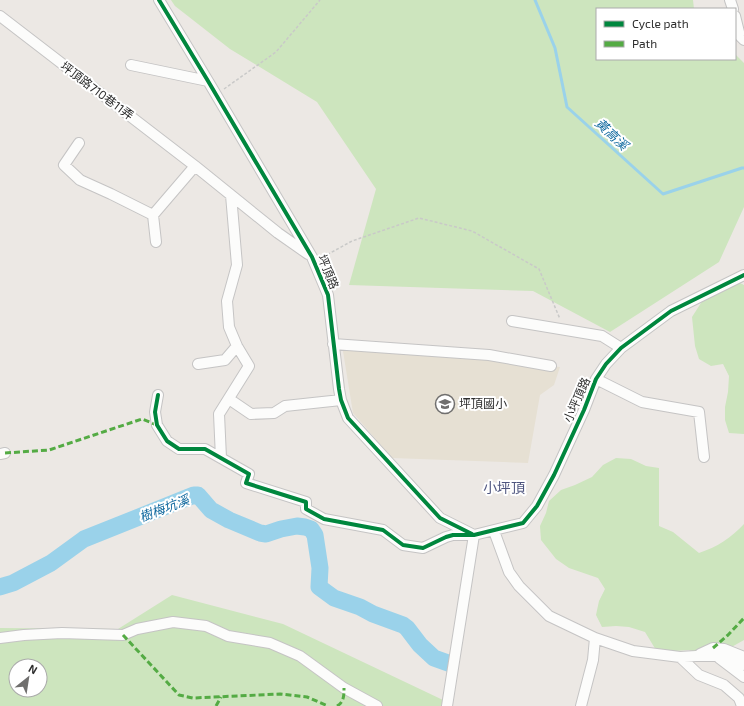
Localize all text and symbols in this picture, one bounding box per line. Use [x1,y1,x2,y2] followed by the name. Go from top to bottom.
[596,8,736,60] legend
[632,16,689,30] text: Cycle path
[632,36,657,50] text: Path
[58,58,137,122] street label: 坪頂路710巷11弄
[592,115,633,155] water label: 黃高溪
[316,252,342,291] street label: 坪頂路
[560,375,592,424] street label: 小坪頂路
[434,393,456,415] school or university icon: 坪頂國小
[459,396,507,410] place label: 坪頂國小
[483,479,525,496] district label: 小坪頂
[137,490,193,525] water label: 樹梅坑溪
[8,658,48,698] north arrow
[27,661,40,677] text: N

